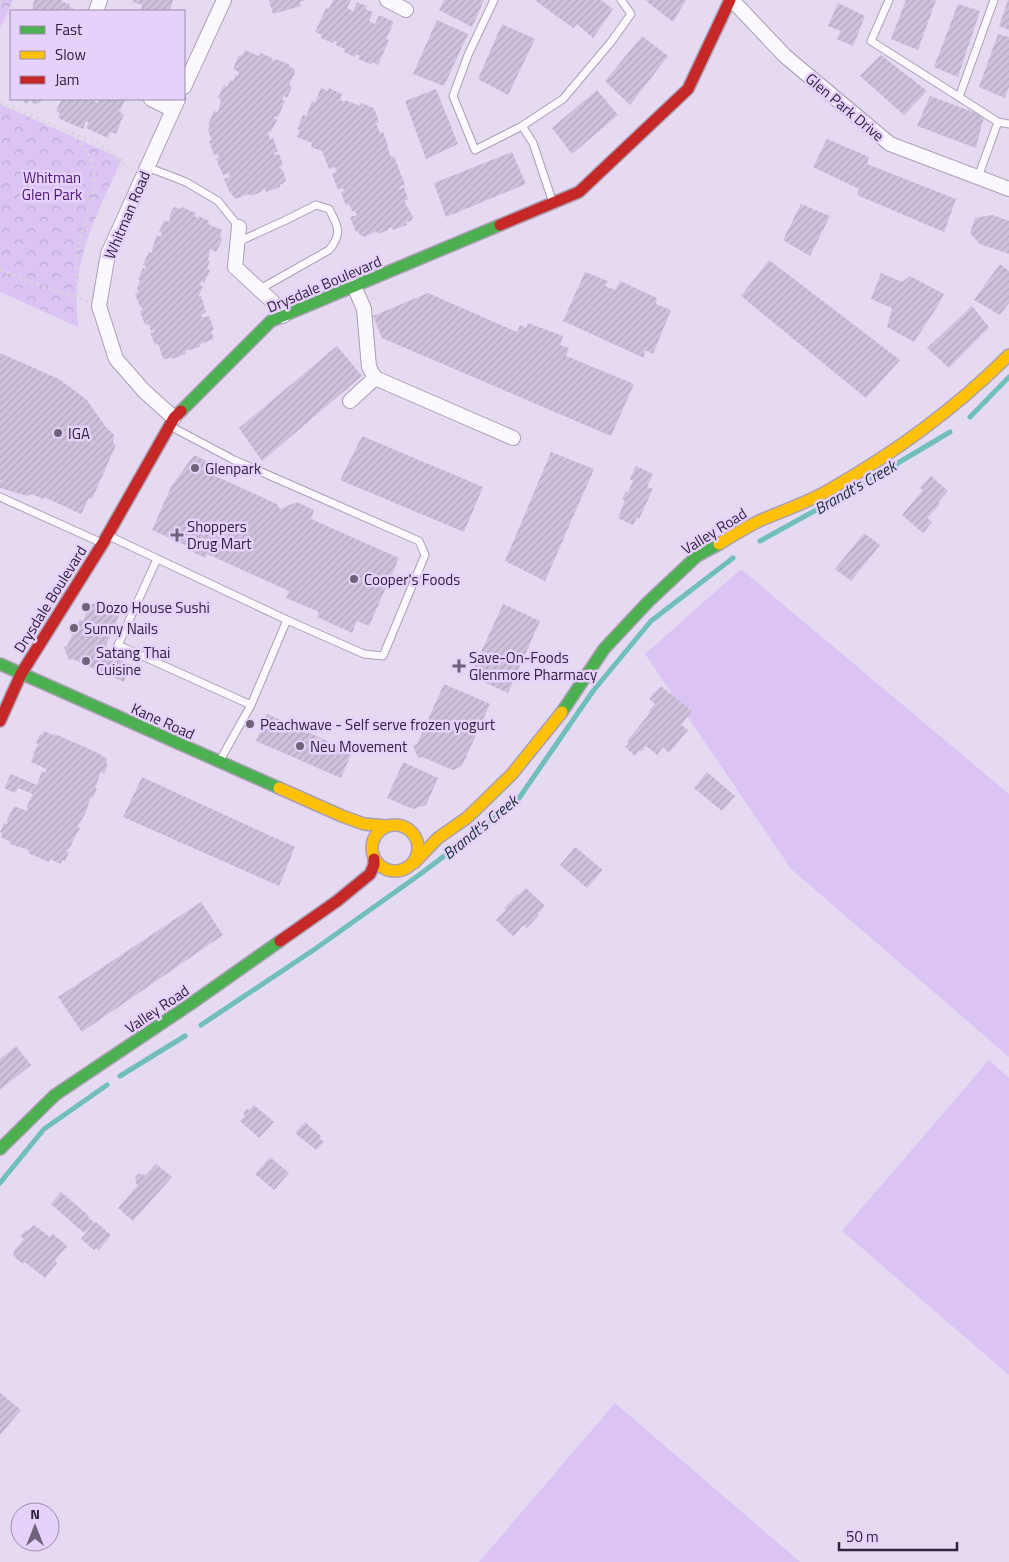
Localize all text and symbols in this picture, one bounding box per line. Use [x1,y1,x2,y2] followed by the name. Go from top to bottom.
[10,10,185,100] legend
[55,18,83,41] text: Fast
[55,43,86,66] text: Slow
[801,67,889,147] street label: Glen Park Drive
[55,68,79,91] text: Jam
[22,166,82,206] park label: Whitman Glen Park
[98,167,156,263] street label: Whitman Road
[263,250,385,318] street label: Drysdale Boulevard
[68,422,90,445] place label: IGA
[52,427,64,439] marker: IGA
[810,453,902,520] water label: Brandt's Creek
[205,457,261,480] place label: Glenpark
[189,462,201,474] marker: Glenpark
[677,502,751,560] street label: Valley Road
[187,515,252,555] place label: Shoppers Drug Mart
[171,529,183,541] marker: Shoppers Drug Mart
[8,541,92,657] street label: Drysdale Boulevard
[364,568,460,591] place label: Cooper's Foods
[348,573,360,585] marker: Cooper's Foods
[96,596,210,619] place label: Dozo House Sushi
[80,601,92,613] marker: Dozo House Sushi
[84,617,158,640] place label: Sunny Nails
[68,622,80,634] marker: Sunny Nails
[96,641,170,681] place label: Satang Thai Cuisine
[469,646,597,686] place label: Save-On-Foods Glenmore Pharmacy
[80,655,92,667] marker: Satang Thai Cuisine
[453,660,465,672] marker: Save-On-Foods Glenmore Pharmacy
[128,697,198,745] street label: Kane Road
[260,713,496,736] place label: Peachwave - Self serve frozen yogurt
[244,718,256,730] marker: Peachwave - Self serve frozen yogurt
[310,735,408,758] place label: Neu Movement
[294,740,306,752] marker: Neu Movement
[437,788,524,865] water label: Brandt's Creek
[120,979,194,1039] street label: Valley Road
[10,1502,60,1552] north arrow
[30,1503,40,1524] text: N
[839,1520,956,1552] scale bar
[846,1525,879,1548] text: 50 m

